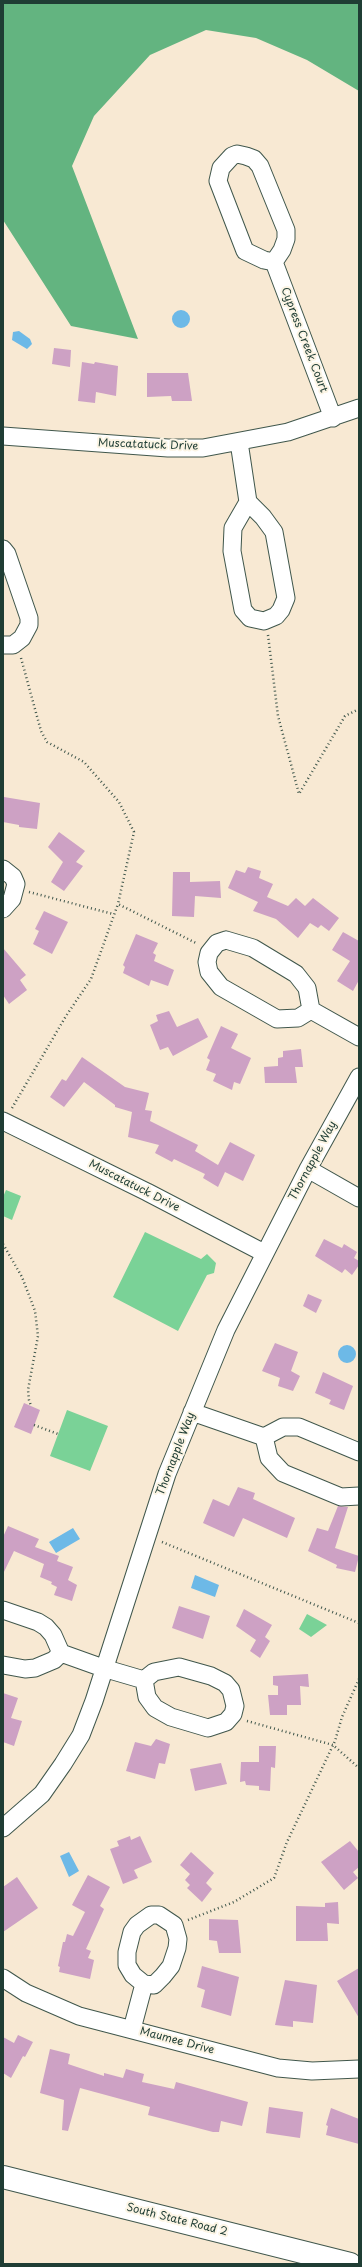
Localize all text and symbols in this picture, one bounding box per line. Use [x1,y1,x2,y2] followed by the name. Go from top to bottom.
[278,286,330,394] street label: Cypress Creek Court
[98,437,198,453] street label: Muscatatuck Drive
[286,1119,340,1203] street label: Thornapple Way
[86,1157,182,1215] street label: Muscatatuck Drive
[154,1410,198,1498] street label: Thornapple Way
[138,2025,216,2057] street label: Maumee Drive
[125,2201,229,2239] street label: South State Road 2

